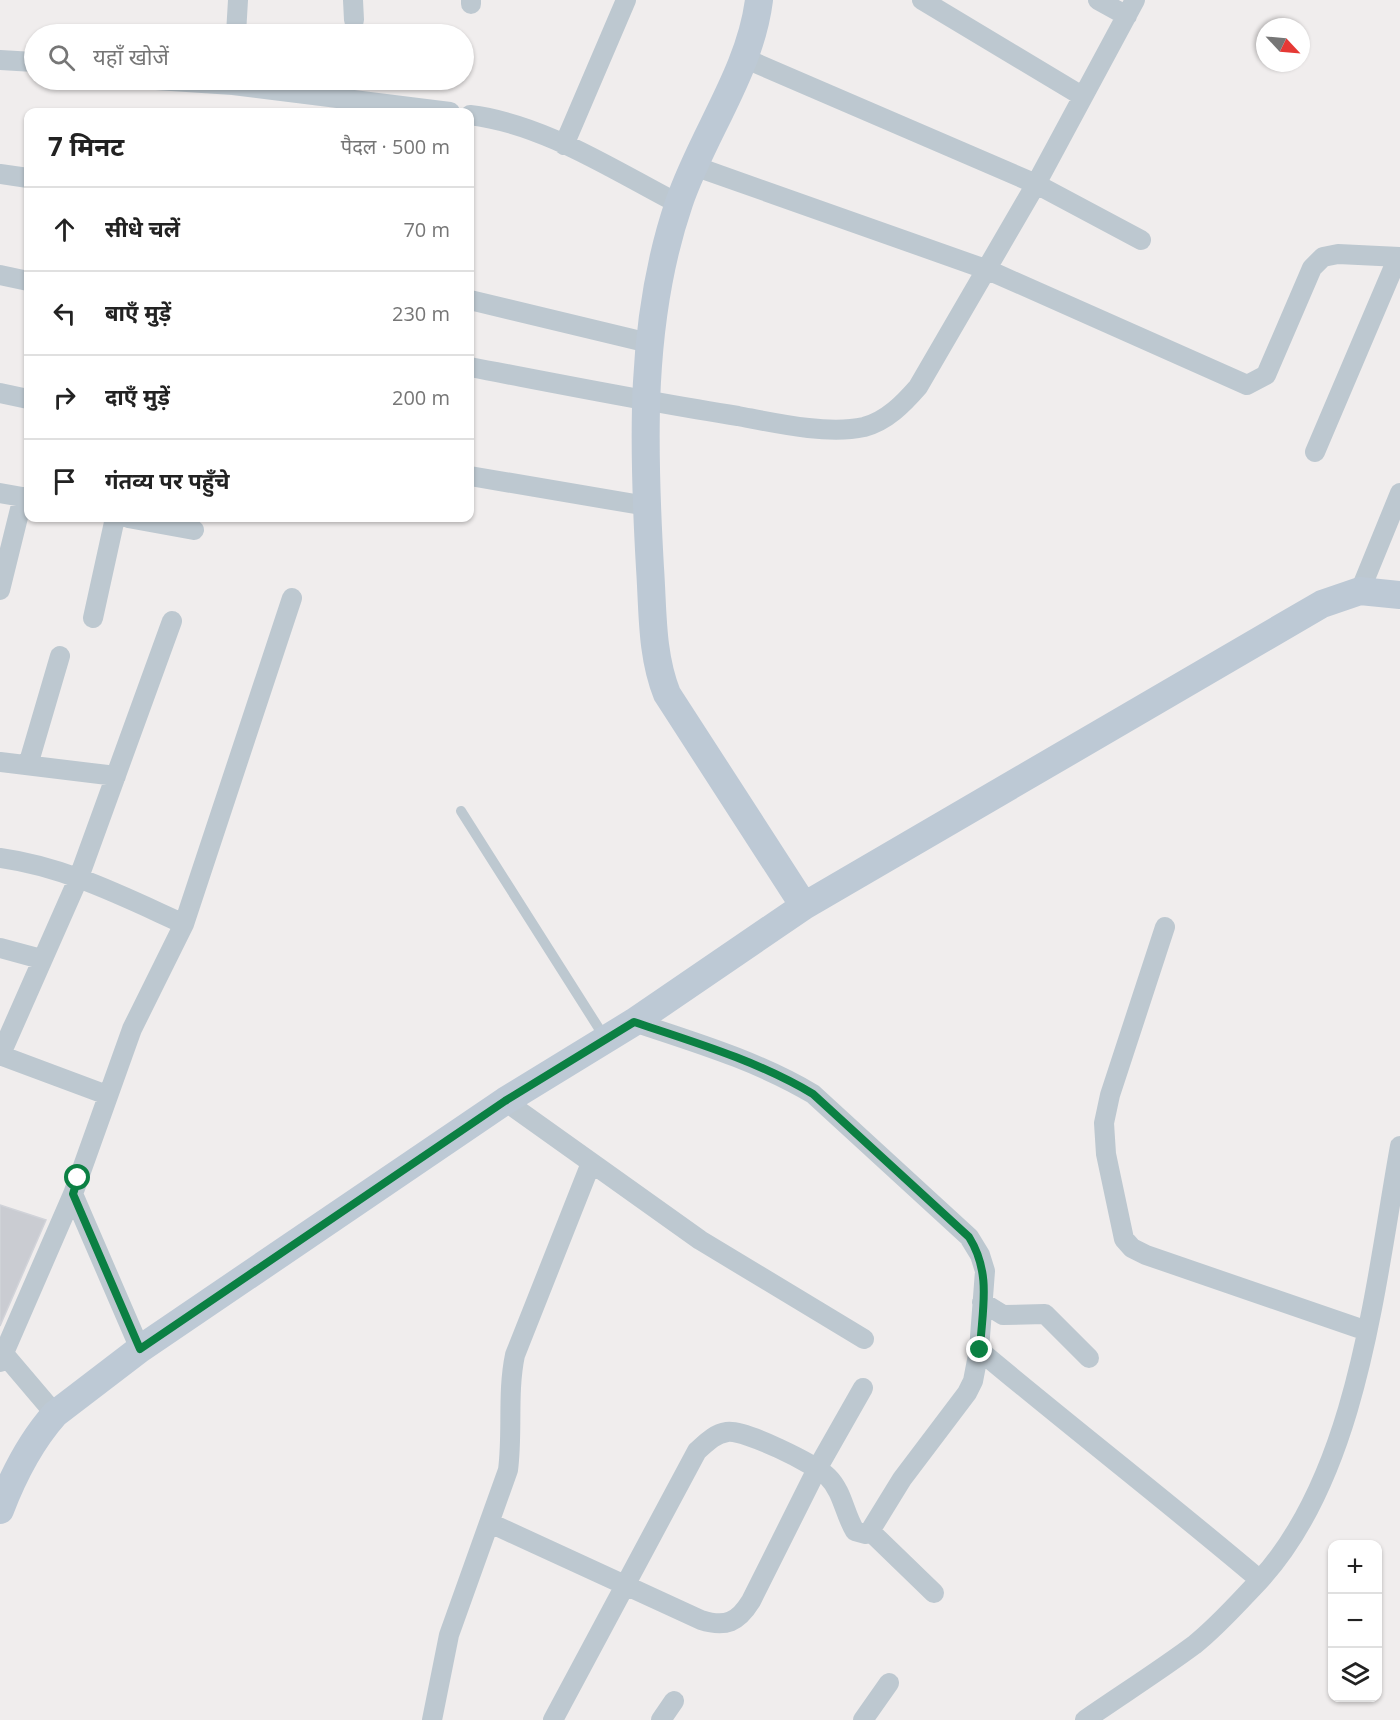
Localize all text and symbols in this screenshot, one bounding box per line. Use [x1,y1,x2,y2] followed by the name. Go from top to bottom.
[1256,18,1310,72] north arrow
[24,24,474,90] search box
[45,41,78,74] icon: search
[93,41,169,71] text: यहाँ खोजें
[48,128,124,164] text: 7 मिनट
[341,133,450,160] text: पैदल · 500 m
[48,213,81,246] icon: ahead
[105,213,180,243] text: सीधे चलें
[403,216,450,243] text: 70 m
[48,297,81,330] icon: left
[105,297,171,327] text: बाएँ मुड़ें
[392,300,450,327] text: 230 m
[48,381,81,414] icon: right
[105,381,170,411] text: दाएँ मुड़ें
[392,384,450,411] text: 200 m
[48,465,81,498] icon: arrive
[105,465,230,495] text: गंतव्य पर पहुँचे
[64,1164,90,1190] route start
[966,1336,992,1362] route end
[1328,1540,1382,1702] map controls
[1328,1540,1382,1594] button: +
[1328,1594,1382,1648] button: −
[1328,1648,1382,1702] button: layers

